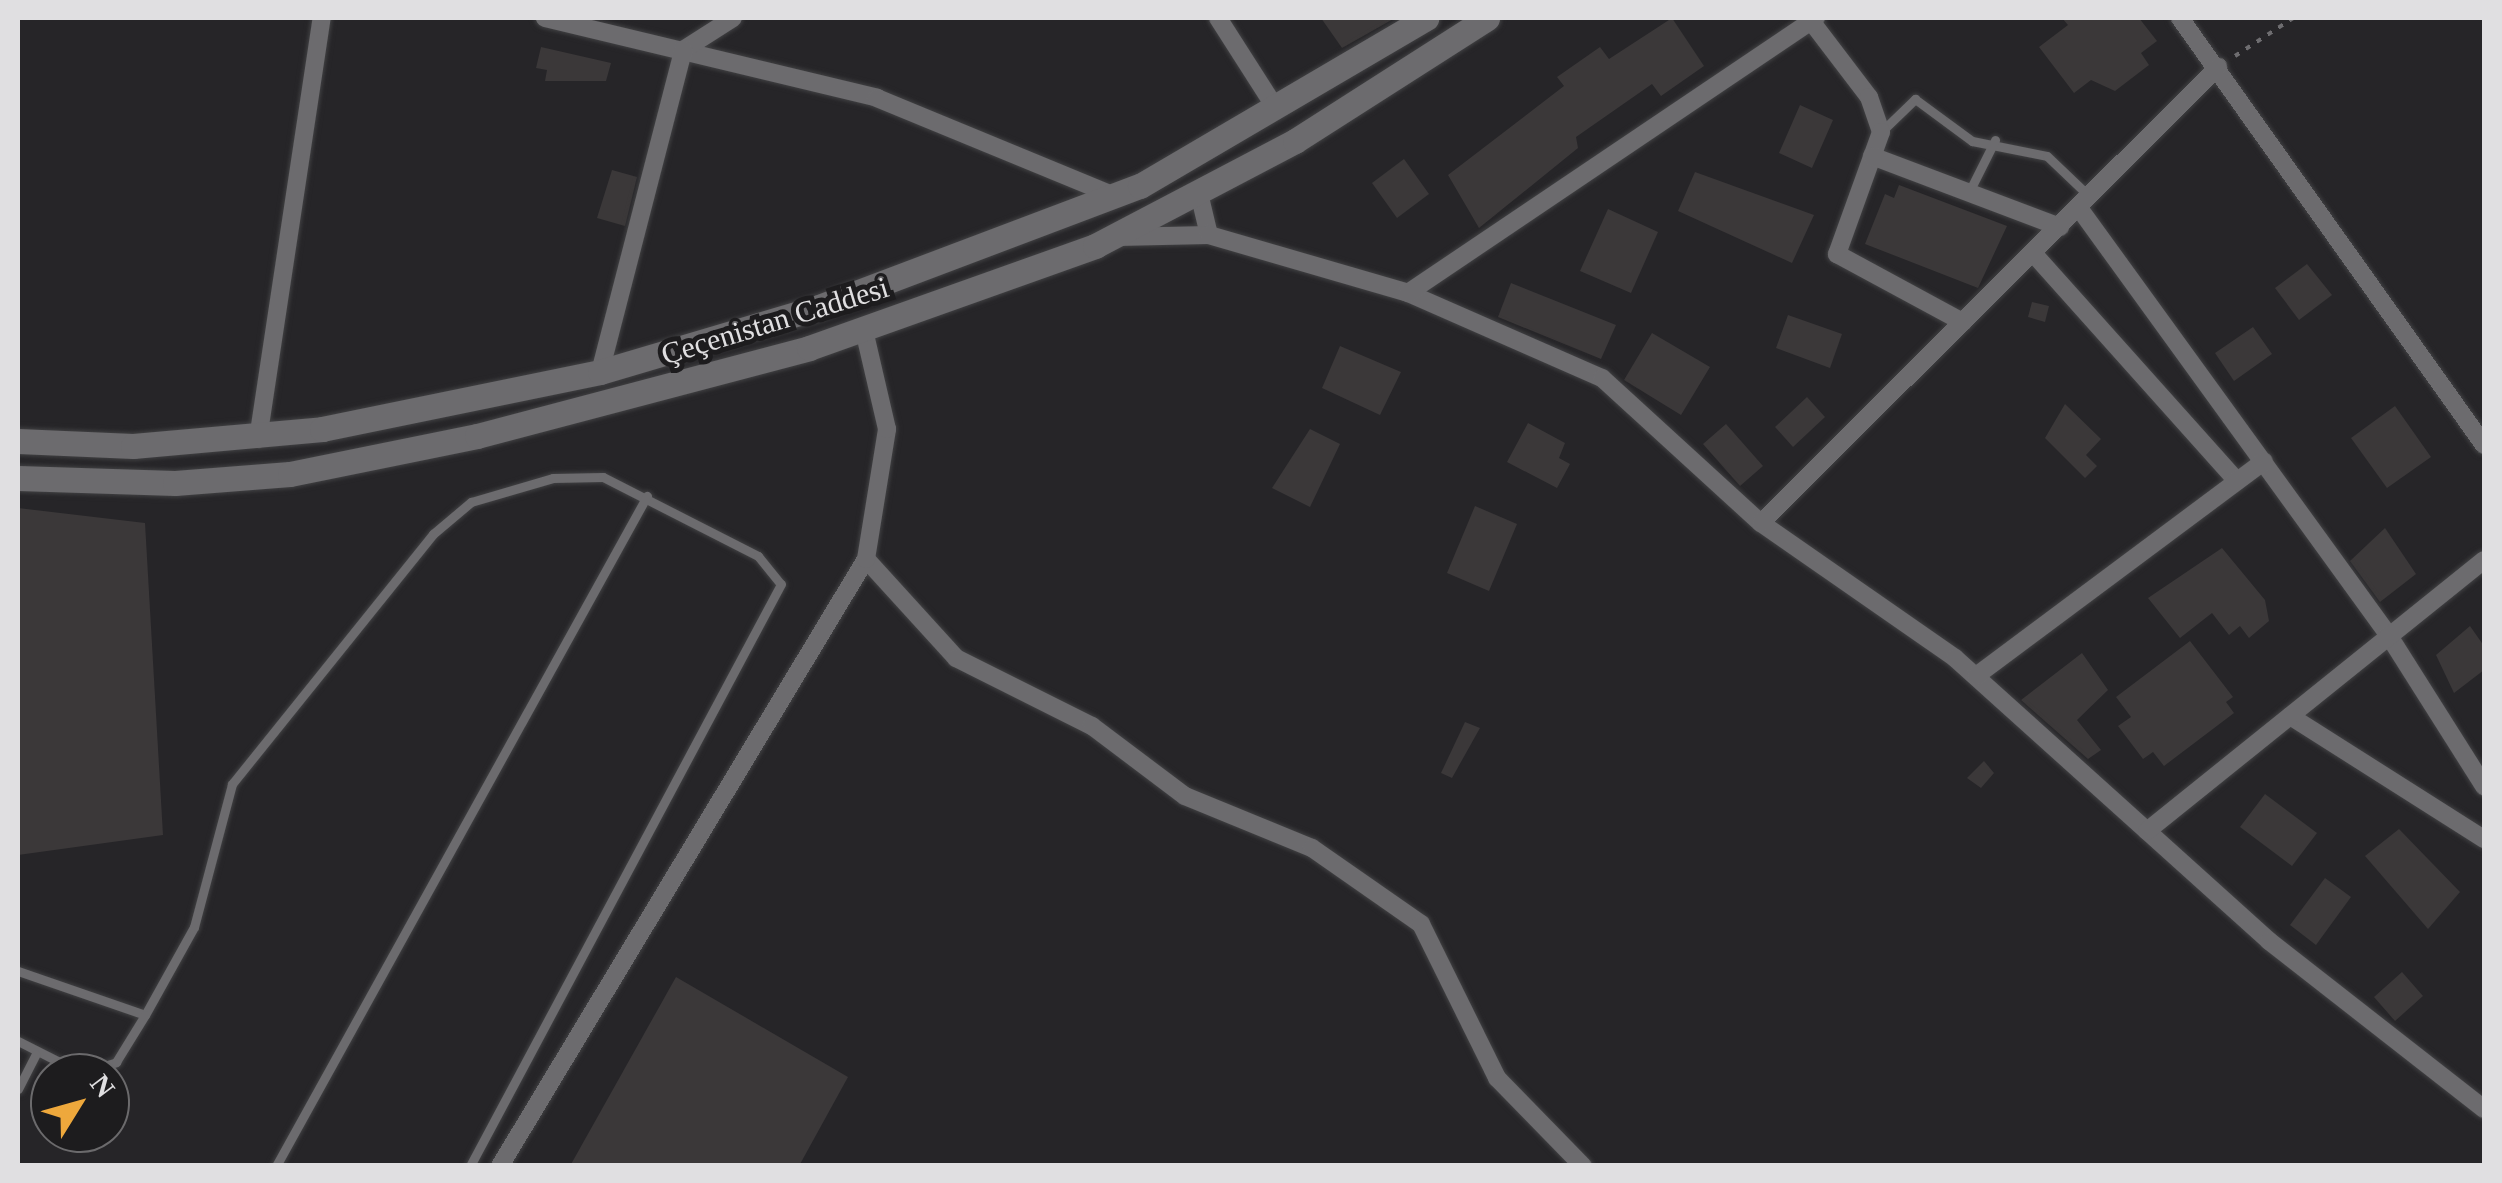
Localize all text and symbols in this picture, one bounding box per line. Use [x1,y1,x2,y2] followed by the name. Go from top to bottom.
[657,269,893,373] street label: Çeçenistan Caddesi
[30,1053,130,1153] north arrow
[84,1068,121,1103] text: N

